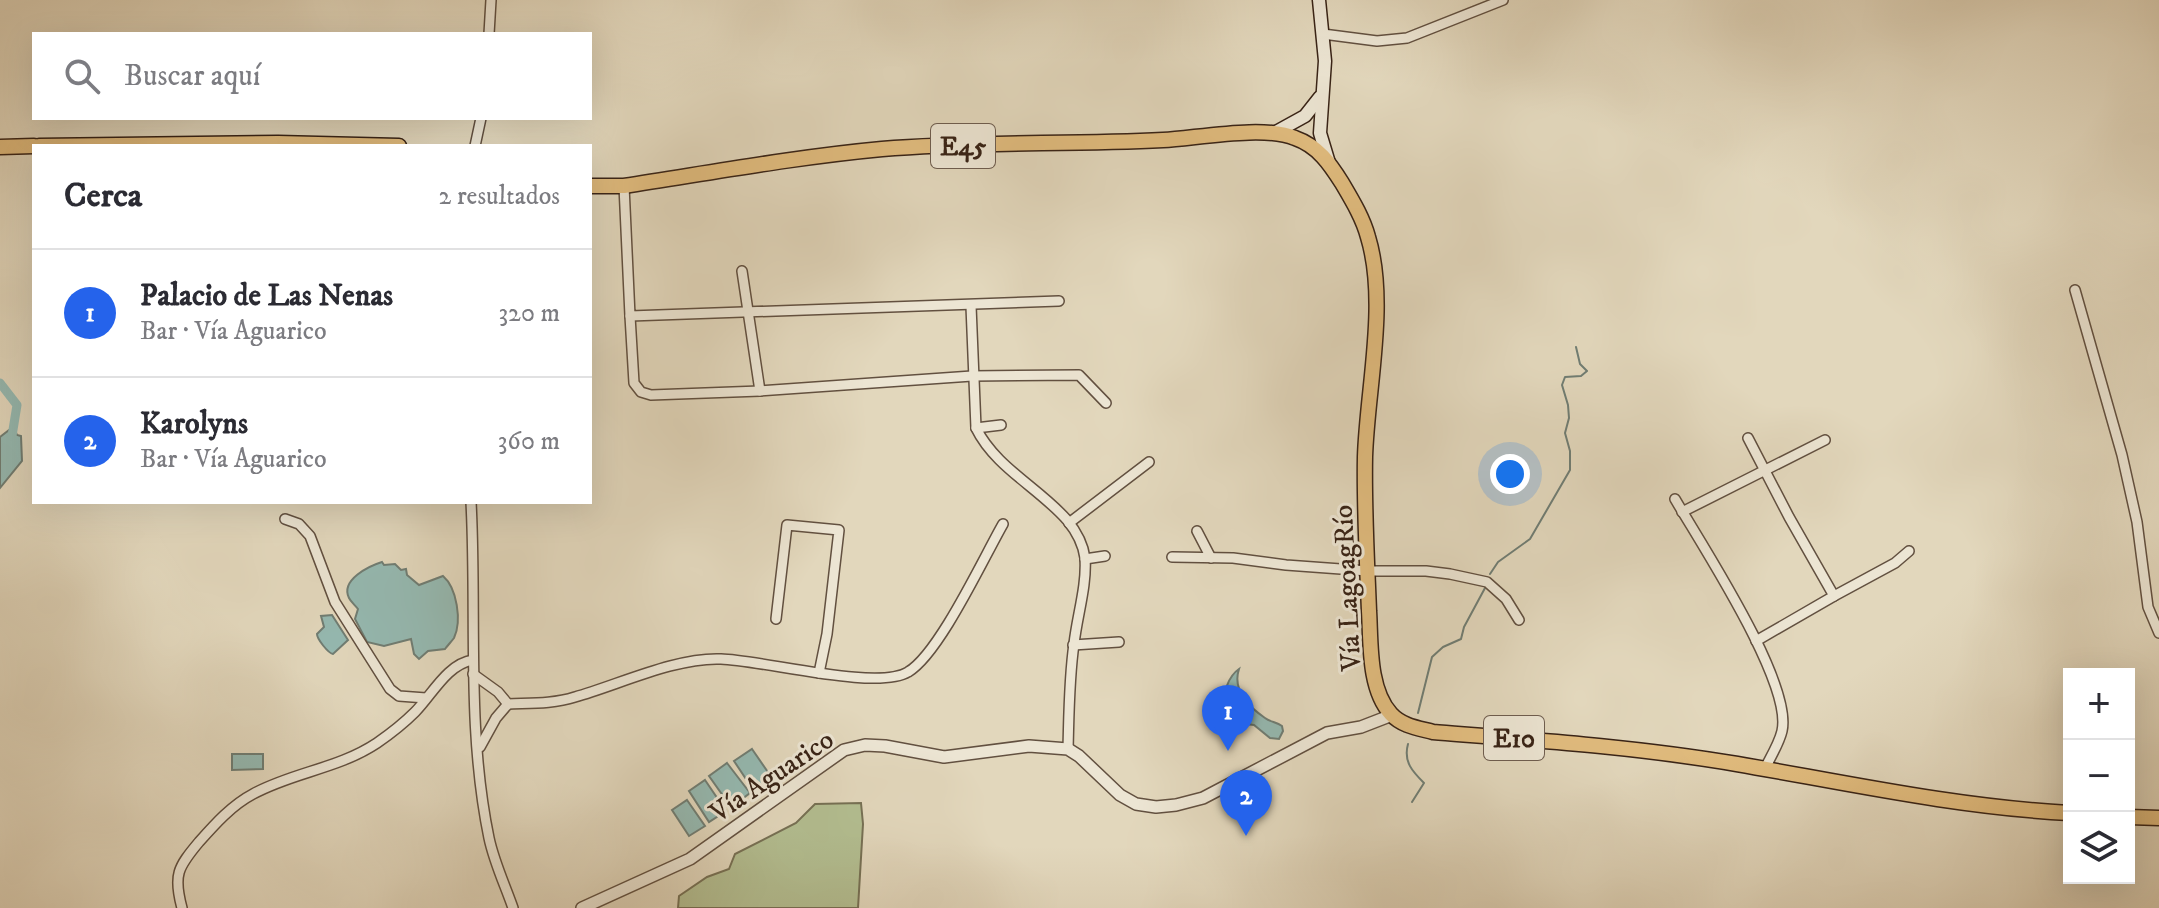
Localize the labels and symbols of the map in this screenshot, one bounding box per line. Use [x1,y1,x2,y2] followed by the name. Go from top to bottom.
[931,124,995,168] road number: E45
[1490,454,1530,494] your location
[1326,504,1369,673] street label: Vía LagoagRío
[1202,685,1254,751] pin: 1
[1484,716,1544,760] road number: E10
[702,722,841,831] street label: Vía Aguarico
[1220,770,1272,836] pin: 2

